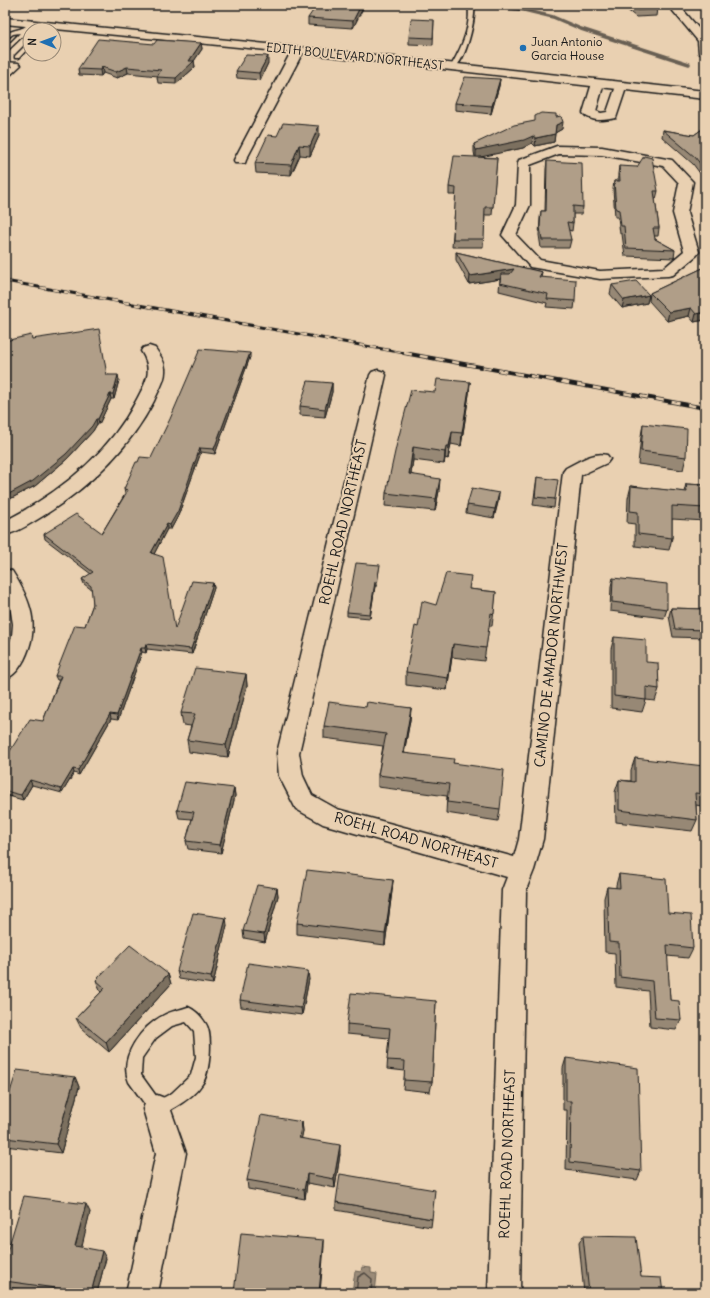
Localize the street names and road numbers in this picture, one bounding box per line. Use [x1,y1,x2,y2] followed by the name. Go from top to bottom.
[265,39,445,73] street label: EDITH BOULEVARD NORTHEAST
[315,437,371,607] street label: ROEHL ROAD NORTHEAST
[530,542,572,768] street label: CAMINO DE AMADOR NORTHWEST
[332,808,500,872] street label: ROEHL ROAD NORTHEAST
[495,1069,519,1239] street label: ROEHL ROAD NORTHEAST

